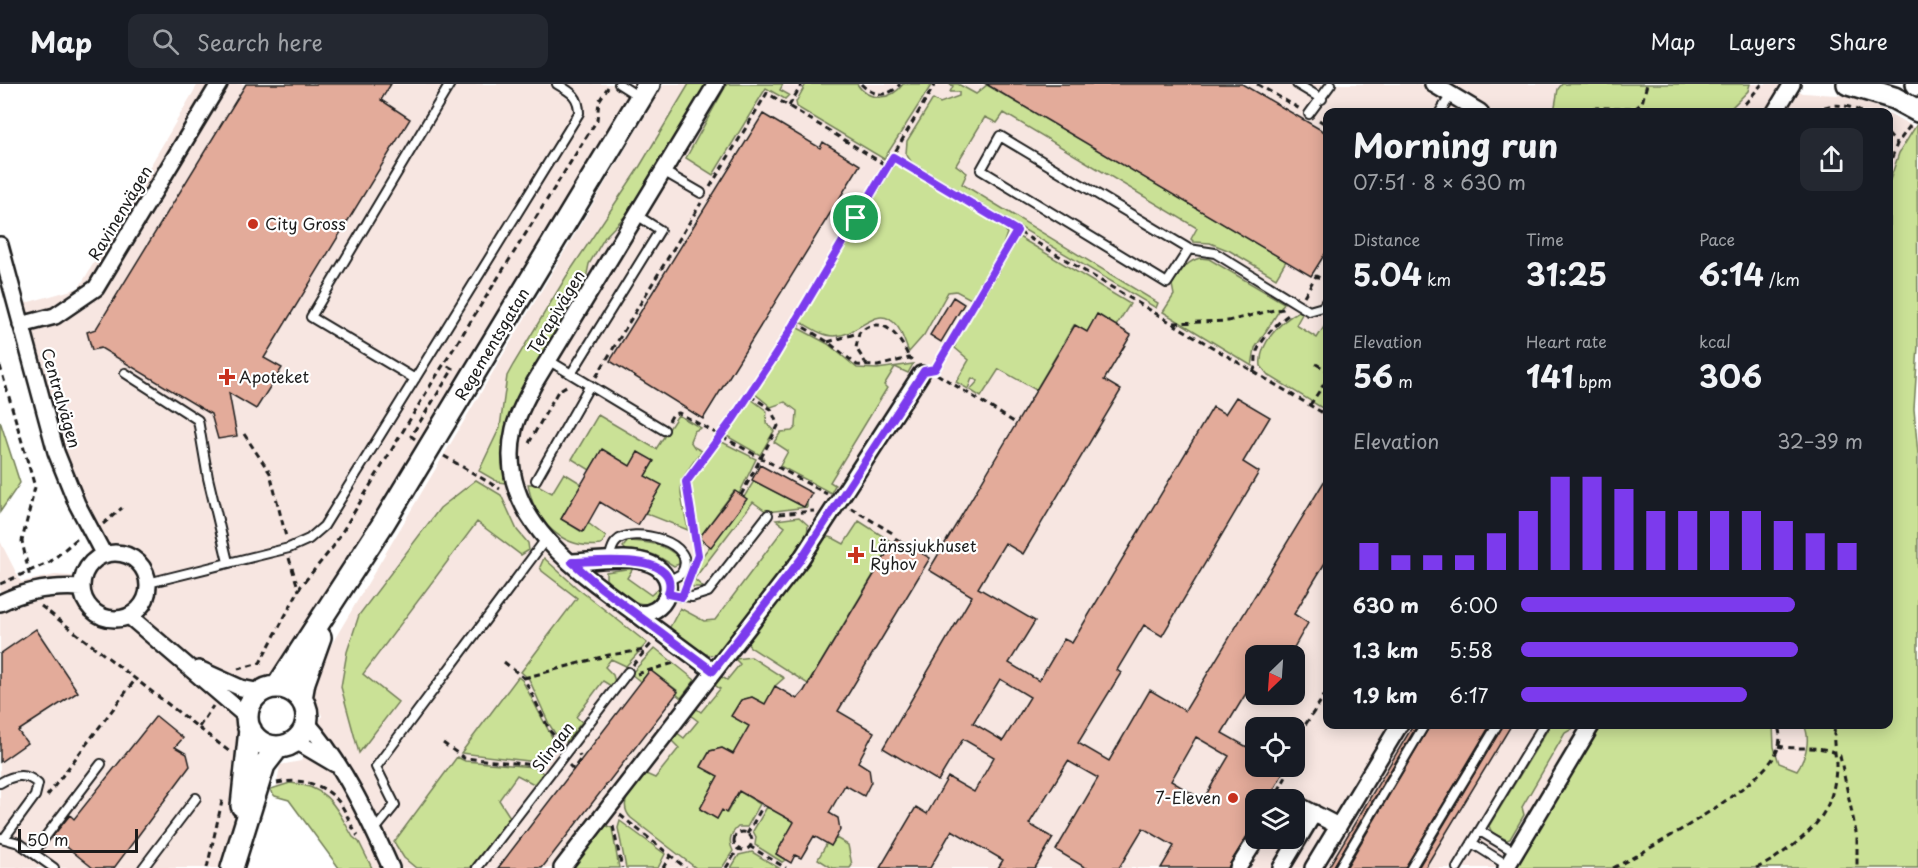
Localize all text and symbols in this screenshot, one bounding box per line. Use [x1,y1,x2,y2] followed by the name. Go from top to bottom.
[128,14,548,68] search box
[30,20,92,63] text: Map
[149,25,182,58] icon: search
[197,25,323,58] text: Search here
[1651,25,1695,57] text: Map
[1728,25,1796,57] text: Layers
[1829,25,1888,57] text: Share
[1353,119,1558,169] text: Morning run
[1800,128,1863,191] button: share
[81,160,157,264] street label: Ravinenvägen
[1353,167,1526,197] text: 07:51 · 8 × 630 m
[830,192,881,243] pin
[839,201,872,234] icon: arrive
[265,211,346,235] place label: City Gross
[246,217,260,231] marker: City Gross
[1353,227,1420,251] text: Distance
[1526,227,1564,251] text: Time
[1699,227,1735,251] text: Pace
[1353,251,1422,296] text: 5.04
[1526,251,1607,296] text: 31:25
[1699,251,1764,296] text: 6:14
[521,265,590,358] street label: Terapivägen
[1422,267,1451,291] text: km
[1764,267,1800,291] text: /km
[448,283,534,404] street label: Regementsgatan
[1353,329,1422,353] text: Elevation
[1526,329,1607,353] text: Heart rate
[1699,329,1731,353] text: kcal
[36,345,88,451] street label: Centralvägen
[1353,353,1393,398] text: 56
[1526,353,1574,398] text: 141
[1699,353,1762,398] text: 306
[239,364,309,388] place label: Apoteket
[1393,369,1413,393] text: m
[1574,369,1612,393] text: bpm
[220,370,234,384] marker: Apoteket
[1353,426,1439,456] text: Elevation
[1777,426,1863,456] text: 32–39 m
[870,533,977,575] place label: Länssjukhuset Ryhov
[847,546,865,564] marker: Länssjukhuset Ryhov
[1353,590,1419,620] text: 630 m
[1449,590,1498,620] text: 6:00
[1353,635,1419,665] text: 1.3 km
[1449,635,1493,665] text: 5:58
[1245,645,1305,705] north arrow
[1245,645,1305,849] map controls
[1353,680,1418,710] text: 1.9 km
[1449,680,1488,710] text: 6:17
[525,716,579,777] street label: Slingan
[1245,717,1305,777] button: locate
[1156,785,1221,809] place label: 7-Eleven
[1245,789,1305,849] button: layers
[1226,791,1240,805] marker: 7-Eleven
[18,826,138,854] scale bar
[27,827,68,851] text: 50 m

